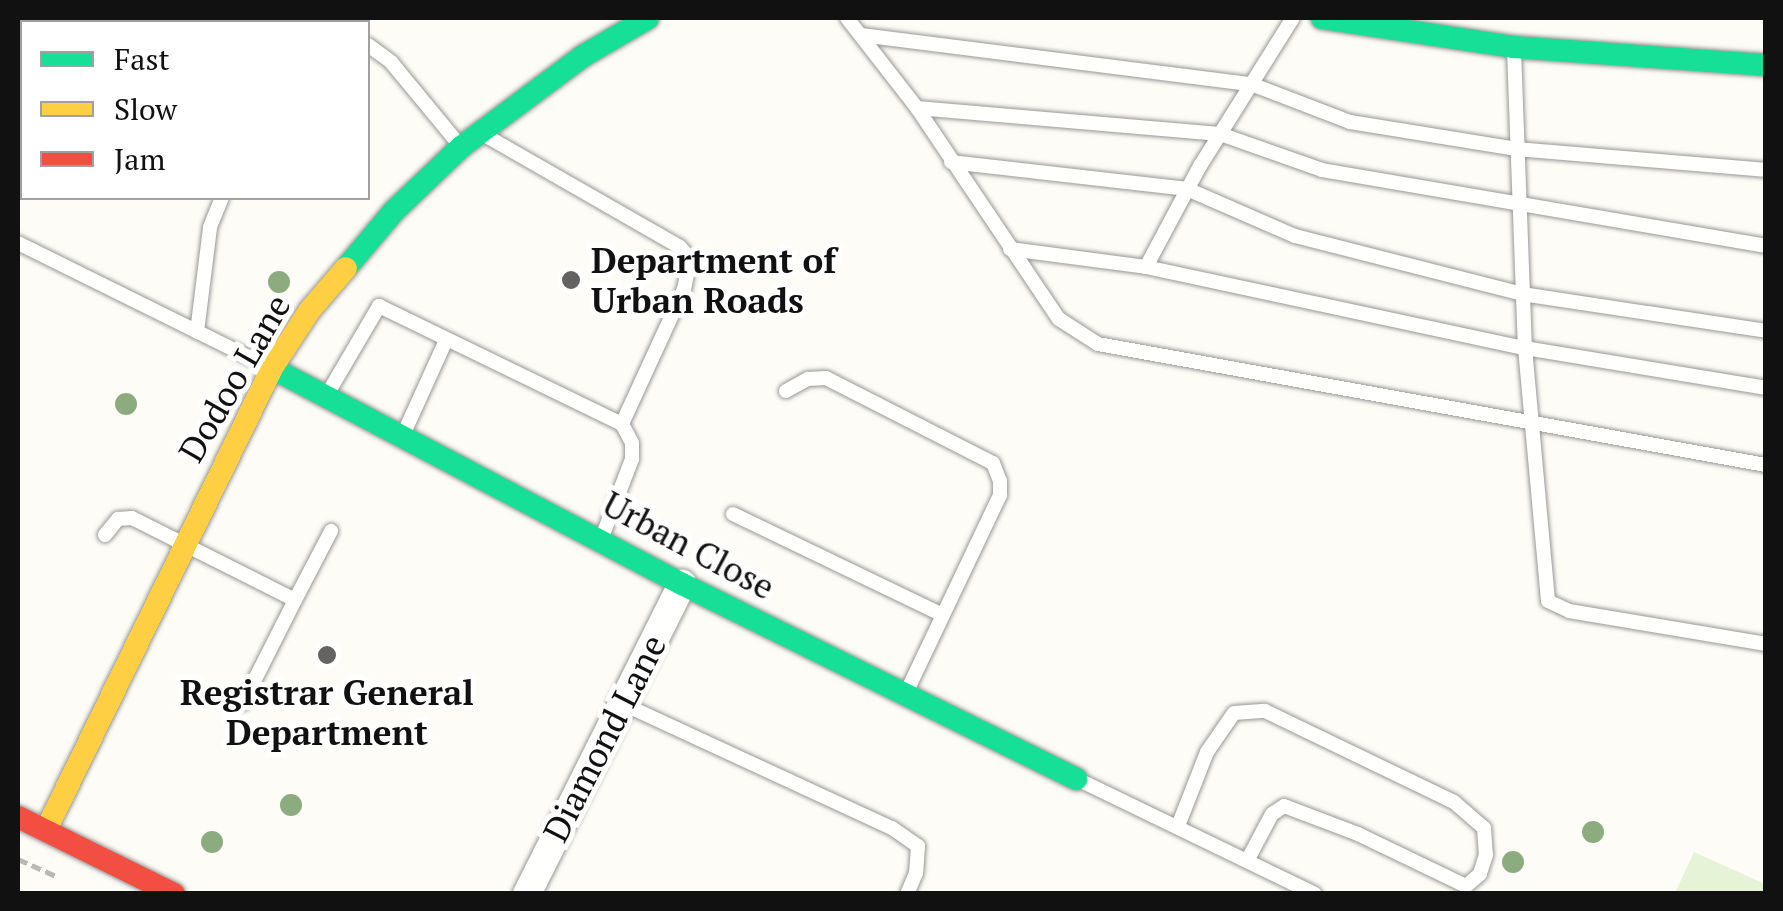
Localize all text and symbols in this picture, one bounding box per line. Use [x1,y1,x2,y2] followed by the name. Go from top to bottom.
[20,20,370,200] legend
[114,39,170,79] text: Fast
[114,89,177,129] text: Slow
[114,139,165,179] text: Jam
[591,239,836,321] place label: Department of Urban Roads
[560,269,582,291] marker: Department of Urban Roads
[169,287,299,469] street label: Dodoo Lane
[596,482,782,608] street label: Urban Close
[534,628,674,848] street label: Diamond Lane
[316,644,338,666] marker: Registrar General Department
[180,671,474,753] place label: Registrar General Department

